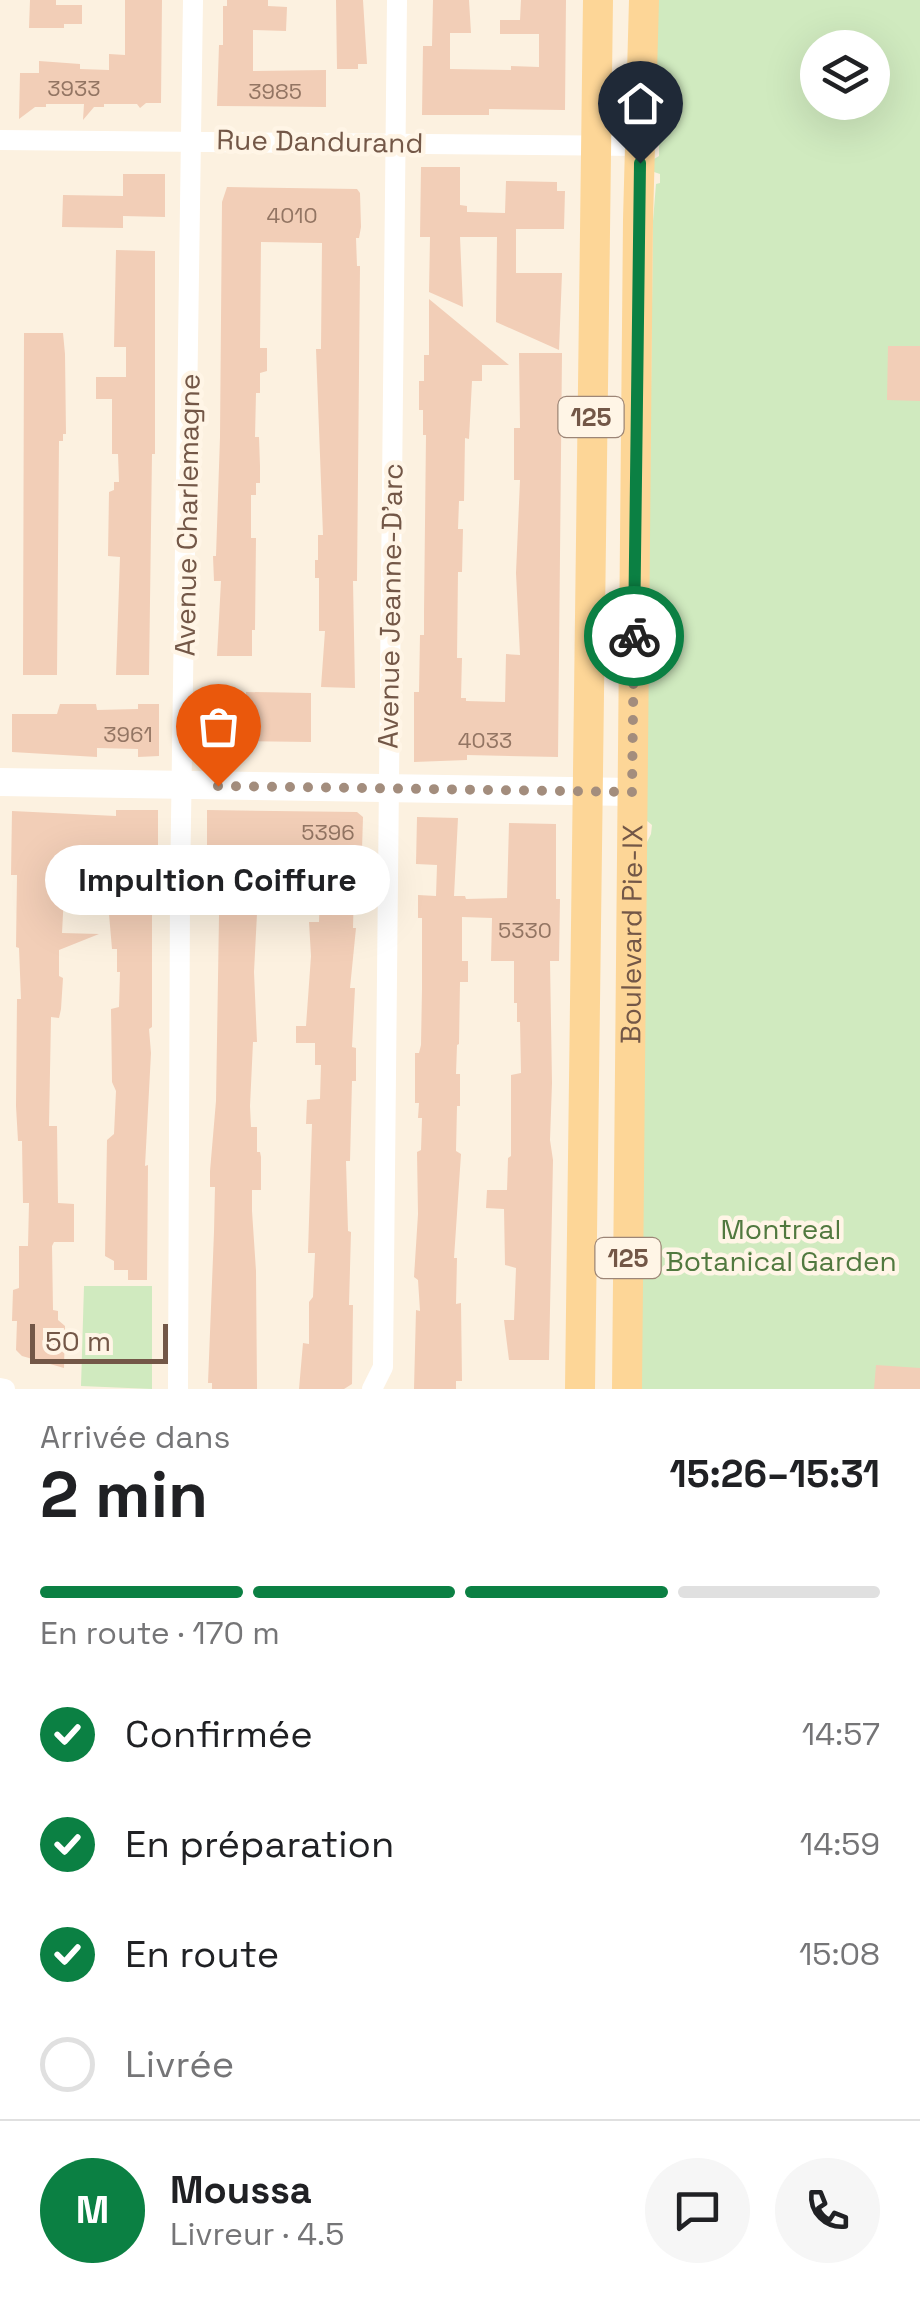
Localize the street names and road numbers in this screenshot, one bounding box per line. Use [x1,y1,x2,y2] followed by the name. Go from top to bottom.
[216,121,424,161] street label: Rue Dandurand
[167,373,207,657] street label: Avenue Charlemagne
[558,397,624,437] road number: 125
[370,463,410,749] street label: Avenue Jeanne-D'arc
[612,824,650,1044] street label: Boulevard Pie-IX
[596,1238,660,1278] road number: 125

